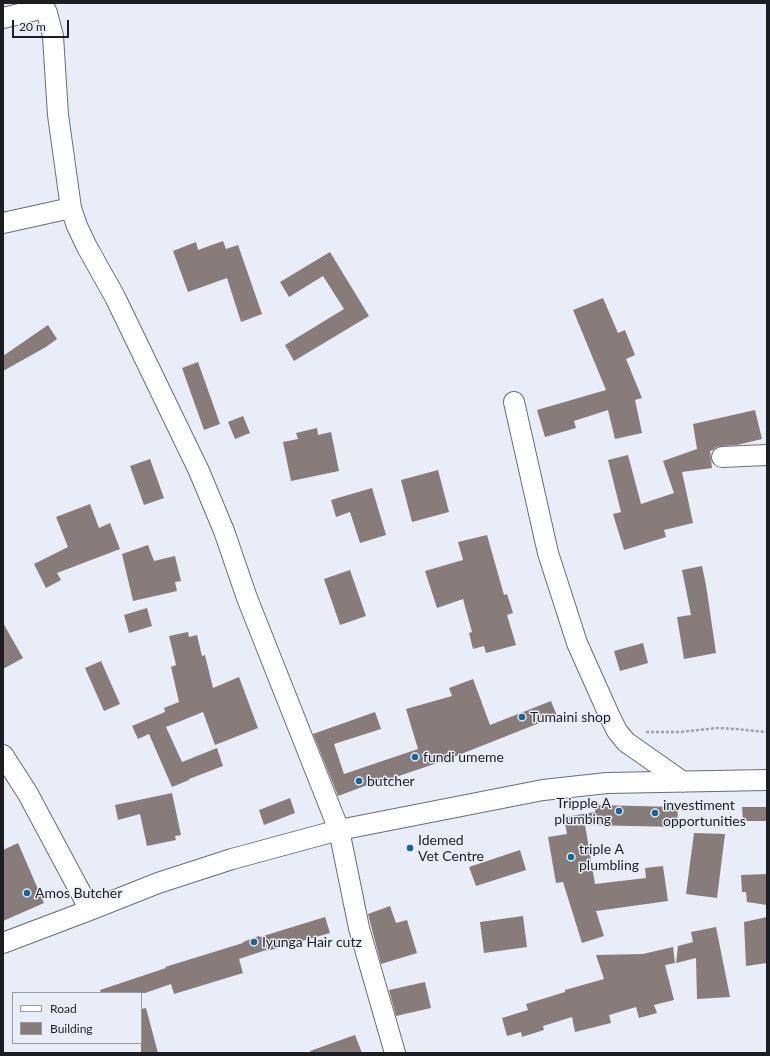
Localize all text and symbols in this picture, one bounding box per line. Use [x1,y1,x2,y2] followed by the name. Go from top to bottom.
[14,12,71,38] scale bar
[19,19,46,34] text: 20 m
[530,709,611,725] place label: Tumaini shop
[517,712,527,722] marker: Tumaini shop
[423,749,504,765] place label: fundi umeme
[410,752,420,762] marker: fundi umeme
[367,773,415,789] place label: butcher
[354,776,364,786] marker: butcher
[554,795,611,828] place label: Tripple A plumbing
[663,797,746,830] place label: investiment opportunities
[614,806,624,816] marker: Tripple A plumbing
[650,808,660,818] marker: investiment opportunities
[418,832,484,864] place label: Idemed Vet Centre
[579,841,639,874] place label: triple A plumbling
[405,843,415,853] marker: Idemed Vet Centre
[566,852,576,862] marker: triple A plumbling
[35,885,122,901] place label: Amos Butcher
[22,888,32,898] marker: Amos Butcher
[262,934,362,950] place label: Iyunga Hair cutz
[249,937,259,947] marker: Iyunga Hair cutz
[12,992,142,1044] legend
[50,1001,77,1016] text: Road
[50,1021,93,1036] text: Building

